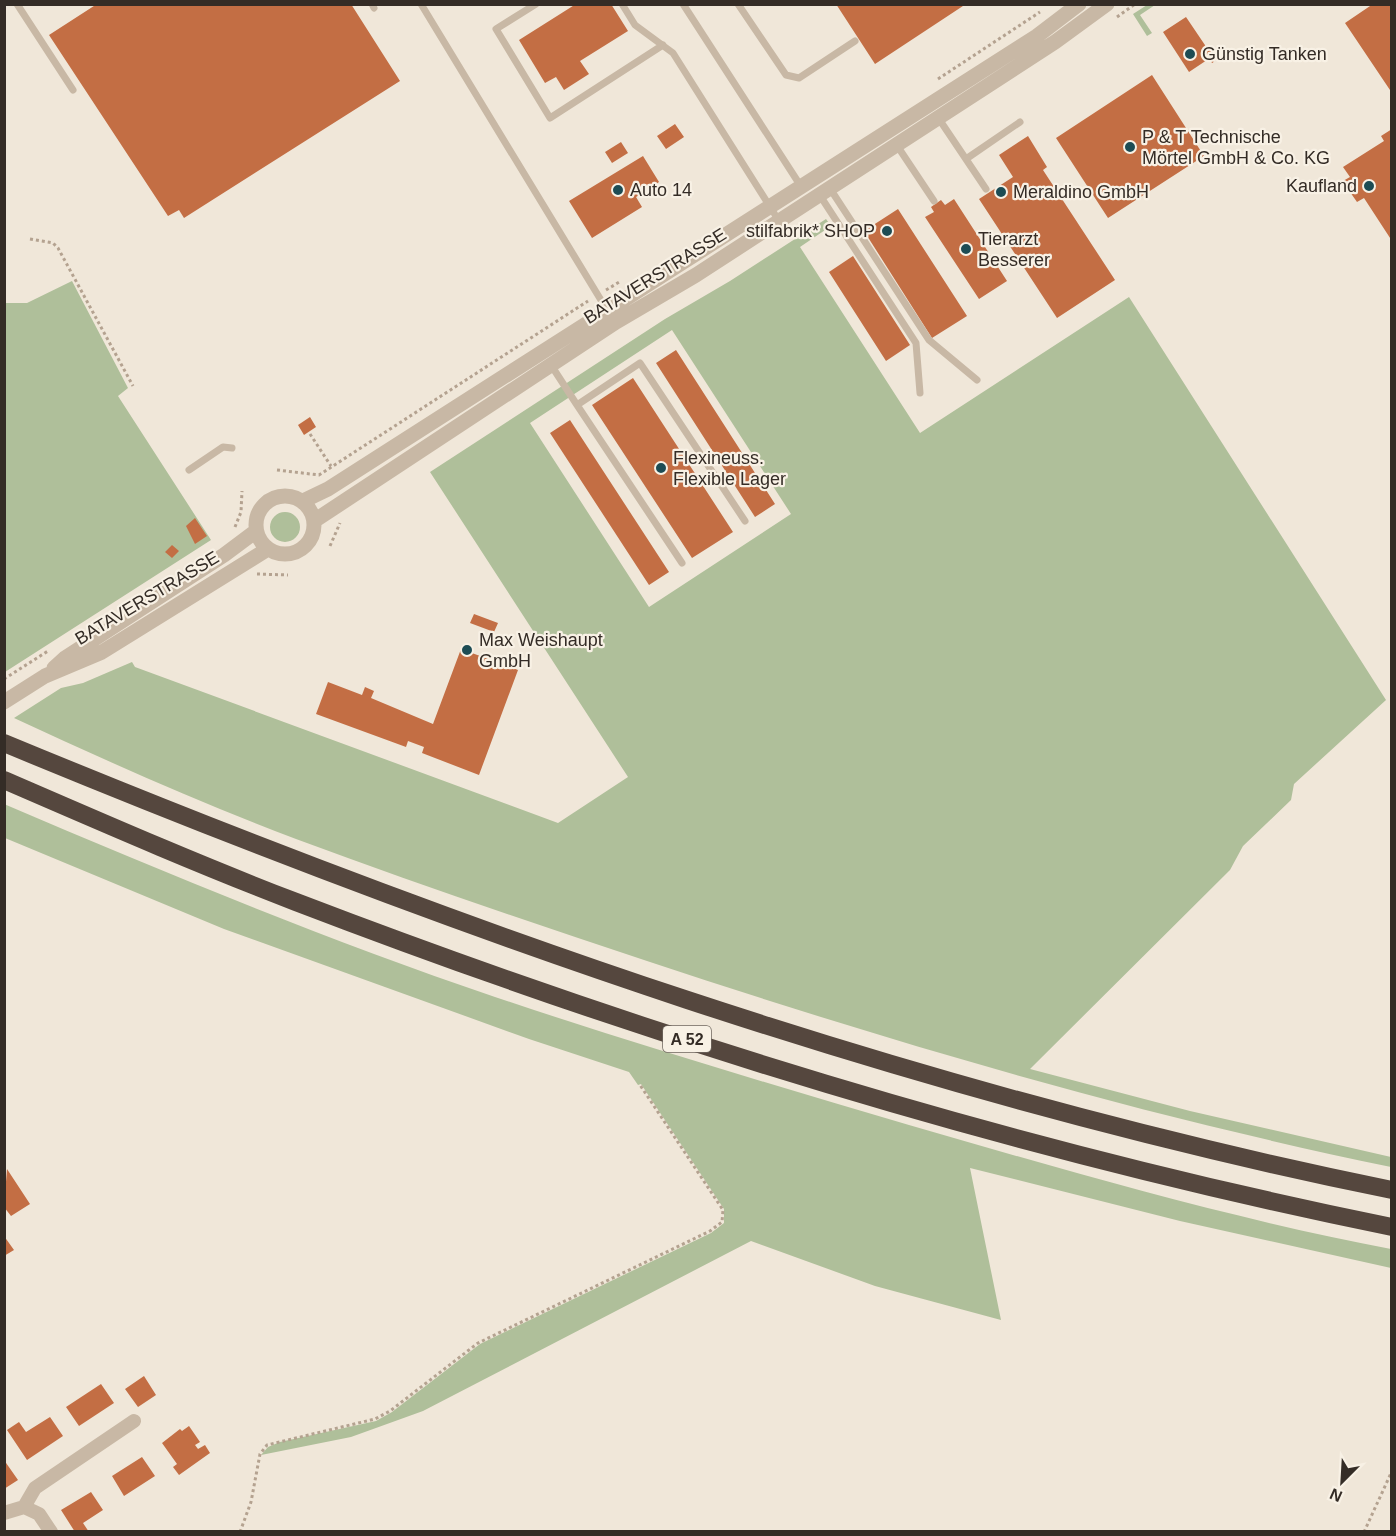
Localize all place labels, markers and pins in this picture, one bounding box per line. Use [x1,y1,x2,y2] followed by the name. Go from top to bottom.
[1202,44,1327,64] place label: Günstig Tanken
[1183,47,1197,61] marker: Günstig Tanken
[1142,127,1330,168] place label: P & T Technische Mörtel GmbH & Co. KG
[1123,140,1137,154] marker: P & T Technische Mörtel GmbH & Co. KG
[1286,176,1357,196] place label: Kaufland
[1362,179,1376,193] marker: Kaufland
[630,180,692,200] place label: Auto 14
[1013,182,1149,202] place label: Meraldino GmbH
[611,183,625,197] marker: Auto 14
[994,185,1008,199] marker: Meraldino GmbH
[746,221,875,241] place label: stilfabrik* SHOP
[880,224,894,238] marker: stilfabrik* SHOP
[978,229,1050,270] place label: Tierarzt Besserer
[959,242,973,256] marker: Tierarzt Besserer
[673,448,786,489] place label: Flexineuss. Flexible Lager
[654,461,668,475] marker: Flexineuss. Flexible Lager
[479,630,603,671] place label: Max Weishaupt GmbH
[460,643,474,657] marker: Max Weishaupt GmbH

